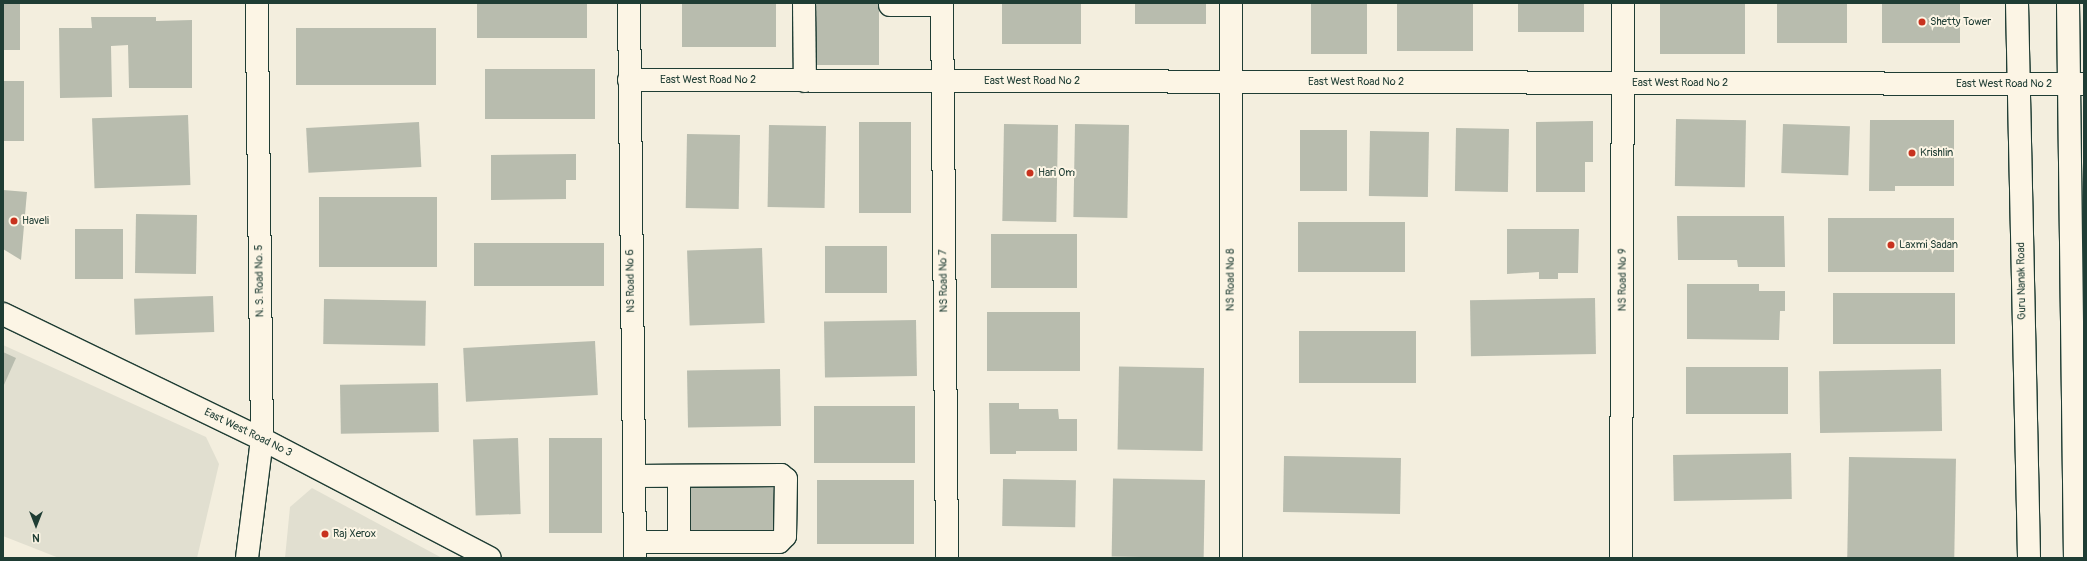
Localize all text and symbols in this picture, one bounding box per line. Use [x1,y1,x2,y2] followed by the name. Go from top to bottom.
[1930,15,1991,29] place label: Shetty Tower
[1917,17,1927,27] marker: Shetty Tower
[660,73,756,87] street label: East West Road No 2
[984,74,1080,88] street label: East West Road No 2
[1308,75,1404,89] street label: East West Road No 2
[1632,76,1728,90] street label: East West Road No 2
[1956,77,2052,91] street label: East West Road No 2
[1920,146,1953,160] place label: Krishlin
[1907,148,1917,158] marker: Krishlin
[1038,166,1075,180] place label: Hari Om
[1025,168,1035,178] marker: Hari Om
[22,214,49,228] place label: Haveli
[9,216,19,226] marker: Haveli
[1899,238,1958,252] place label: Laxmi Sadan
[1886,240,1896,250] marker: Laxmi Sadan
[2015,242,2029,320] street label: Guru Nanak Road
[253,245,267,317] street label: N. S. Road No. 5
[624,249,638,313] street label: NS Road No 6
[937,249,951,313] street label: NS Road No 7
[1224,249,1238,311] street label: NS Road No 8
[1616,249,1630,311] street label: NS Road No 9
[202,406,294,460] street label: East West Road No 3
[16,505,56,545] north arrow
[333,527,376,541] place label: Raj Xerox
[320,529,330,539] marker: Raj Xerox
[32,531,40,544] text: N

